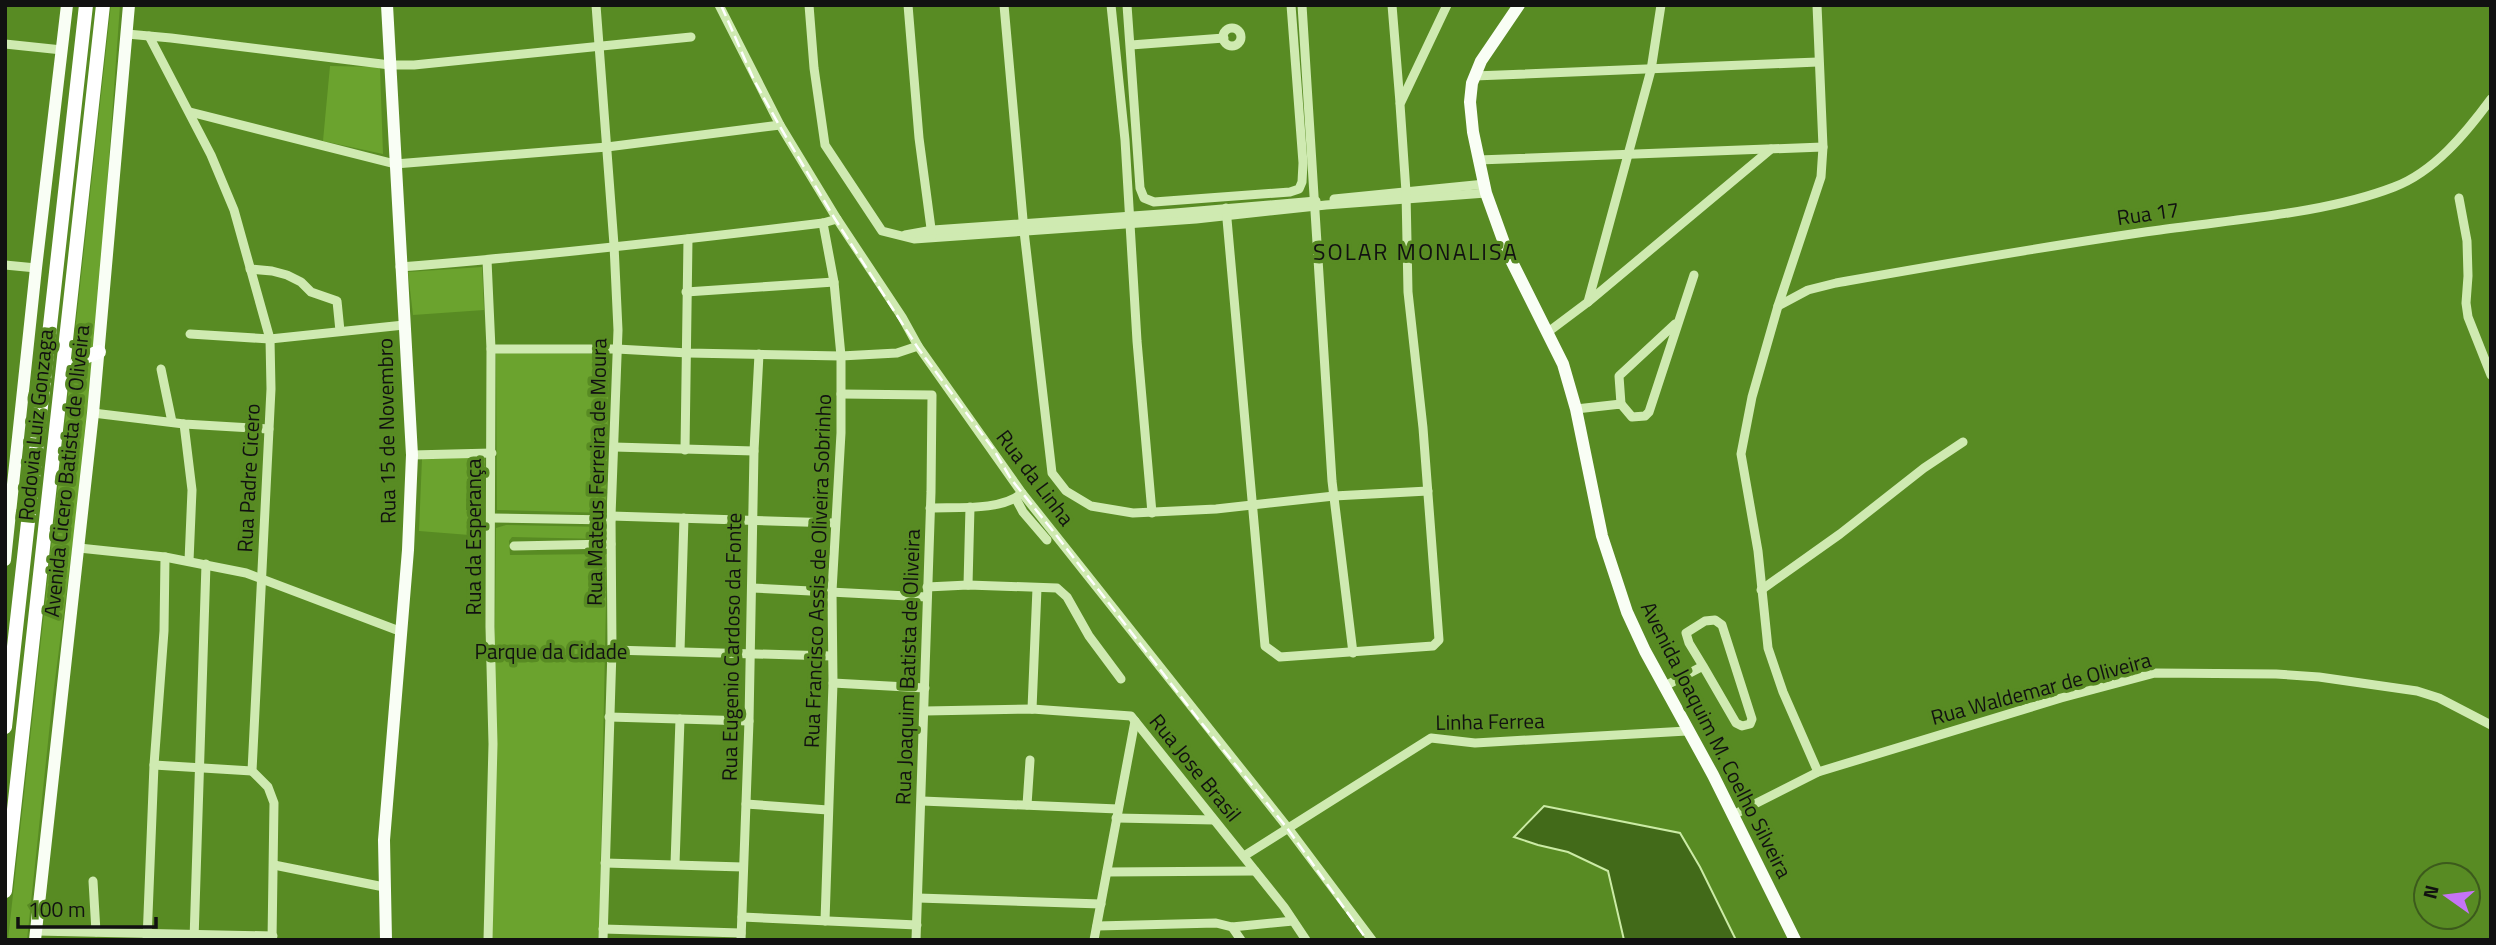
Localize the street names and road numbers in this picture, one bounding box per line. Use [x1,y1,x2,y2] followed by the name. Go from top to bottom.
[2115,193,2181,233] street label: Rua 17
[35,323,97,618] street label: Avenida Cicero Batista de Oliveira
[9,327,61,522] street label: Rodovia Luiz Gonzaga
[578,337,614,606] street label: Rua Mateus Ferreira de Moura
[368,338,404,524] street label: Rua 15 de Novembro
[795,393,839,749] street label: Rua Francisco Assis de Oliveira Sobrinho
[228,403,268,553] street label: Rua Padre Cicero
[989,423,1083,533] street label: Rua da Linha
[457,458,489,616] street label: Rua da Esperança
[713,512,749,782] street label: Rua Eugenio Cardoso da Fonte
[886,528,928,805] street label: Rua Joaquim Batista de Oliveira
[1633,596,1801,884] street label: Avenida Joaquim M. Coelho Silveira
[1927,643,2155,733] street label: Rua Waldemar de Oliveira
[1435,704,1545,738] street label: Linha Ferrea
[1142,706,1249,828] street label: Rua Jose Brasil

